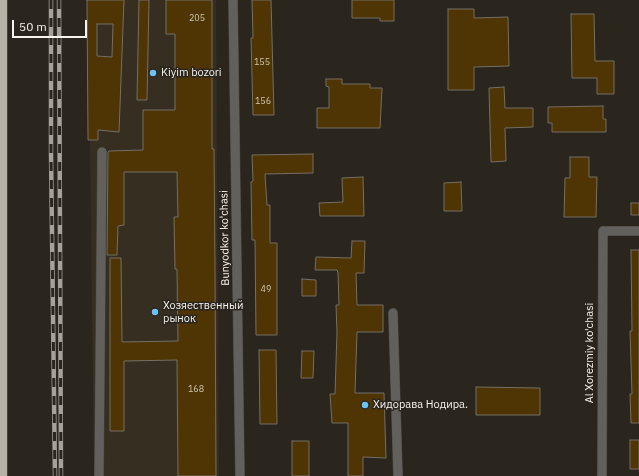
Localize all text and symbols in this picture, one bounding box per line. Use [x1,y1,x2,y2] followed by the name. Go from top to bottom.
[14,12,89,38] scale bar
[189,13,205,23] house number: 205
[19,19,47,34] text: 50 m
[254,57,270,67] house number: 155
[161,66,222,80] place label: Kiyim bozori
[148,68,158,78] marker: Kiyim bozori
[255,96,271,106] house number: 156
[218,190,232,286] street label: Bunyodkor ko'chasi
[261,284,271,294] house number: 49
[163,299,243,325] place label: Хозяественный рынок
[583,303,597,403] street label: Al Xorezmiy ko'chasi
[150,307,160,317] marker: Хозяественный рынок
[188,384,204,394] house number: 168
[373,398,468,412] place label: Хидорава Нодира.
[360,400,370,410] marker: Хидорава Нодира.

